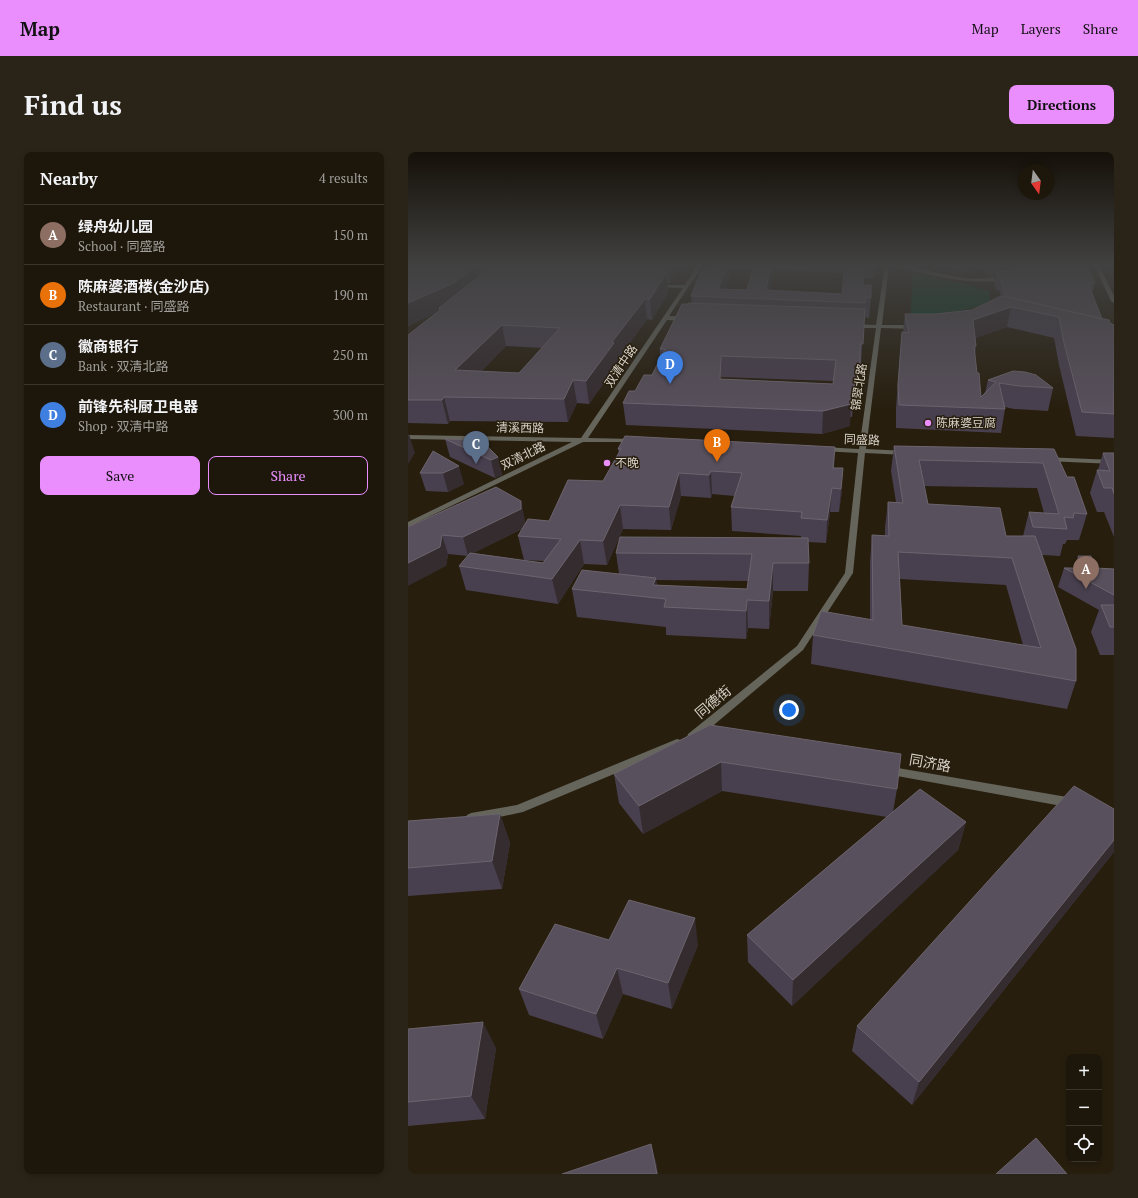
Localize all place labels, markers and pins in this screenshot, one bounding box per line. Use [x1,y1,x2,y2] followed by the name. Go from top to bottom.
[657,351,683,384] pin: D
[936,415,996,430] place label: 陈麻婆豆腐
[923,418,933,428] marker: 陈麻婆豆腐
[704,429,730,462] pin: B
[463,431,489,464] pin: C
[615,455,639,470] place label: 不晚
[602,458,612,468] marker: 不晚
[1073,556,1099,589] pin: A

